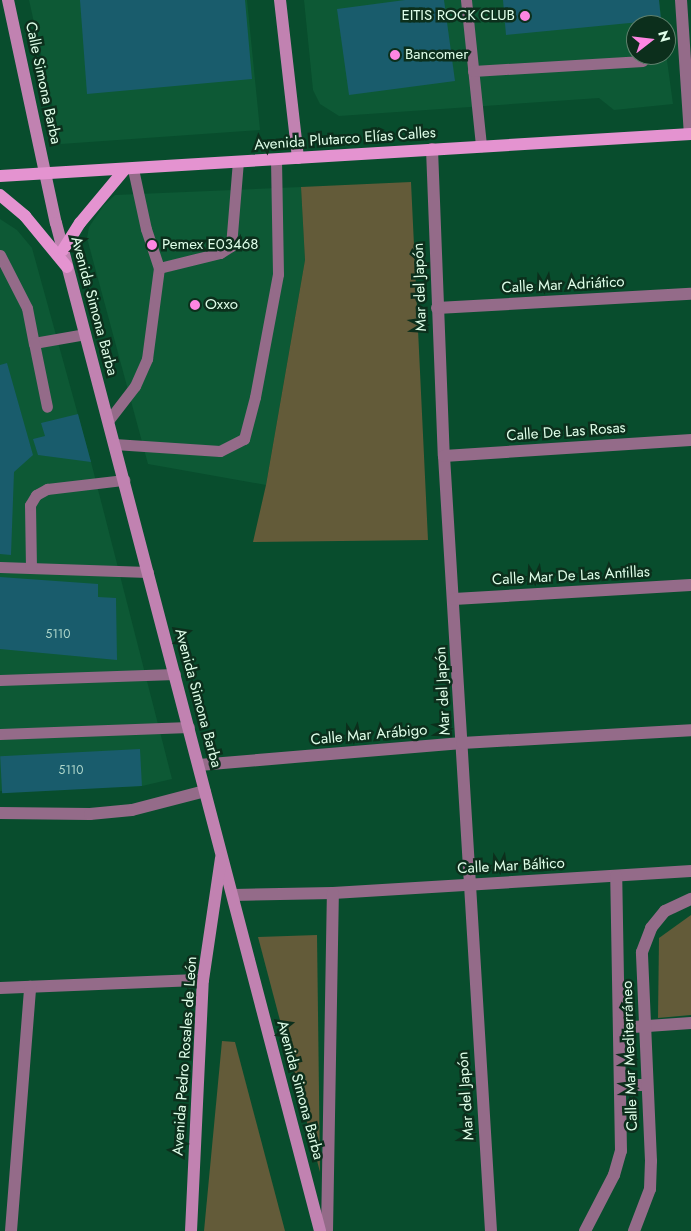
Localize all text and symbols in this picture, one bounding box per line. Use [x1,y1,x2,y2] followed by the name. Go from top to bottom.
[401,7,515,25] place label: EITIS ROCK CLUB
[519,10,531,22] marker: EITIS ROCK CLUB
[626,15,676,65] north arrow
[21,20,65,146] street label: Calle Simona Barba
[653,28,676,44] text: N
[405,46,468,64] place label: Bancomer
[389,49,401,61] marker: Bancomer
[254,124,436,154] street label: Avenida Plutarco Elías Calles
[67,234,121,378] street label: Avenida Simona Barba
[162,236,259,254] place label: Pemex E03468
[146,239,158,251] marker: Pemex E03468
[409,242,431,332] street label: Mar del Japón
[501,273,625,297] street label: Calle Mar Adriático
[205,296,238,314] place label: Oxxo
[189,299,201,311] marker: Oxxo
[506,419,626,445] street label: Calle De Las Rosas
[492,563,650,589] street label: Calle Mar De Las Antillas
[171,626,225,770] street label: Avenida Simona Barba
[46,628,70,642] house number: 5110
[432,646,454,736] street label: Mar del Japón
[310,721,428,749] street label: Calle Mar Arábigo
[59,764,83,778] house number: 5110
[457,854,565,878] street label: Calle Mar Báltico
[169,956,201,1156] street label: Avenida Pedro Rosales de León
[618,980,642,1132] street label: Calle Mar Mediterráneo
[273,1018,327,1162] street label: Avenida Simona Barba
[454,1051,478,1141] street label: Mar del Japón

